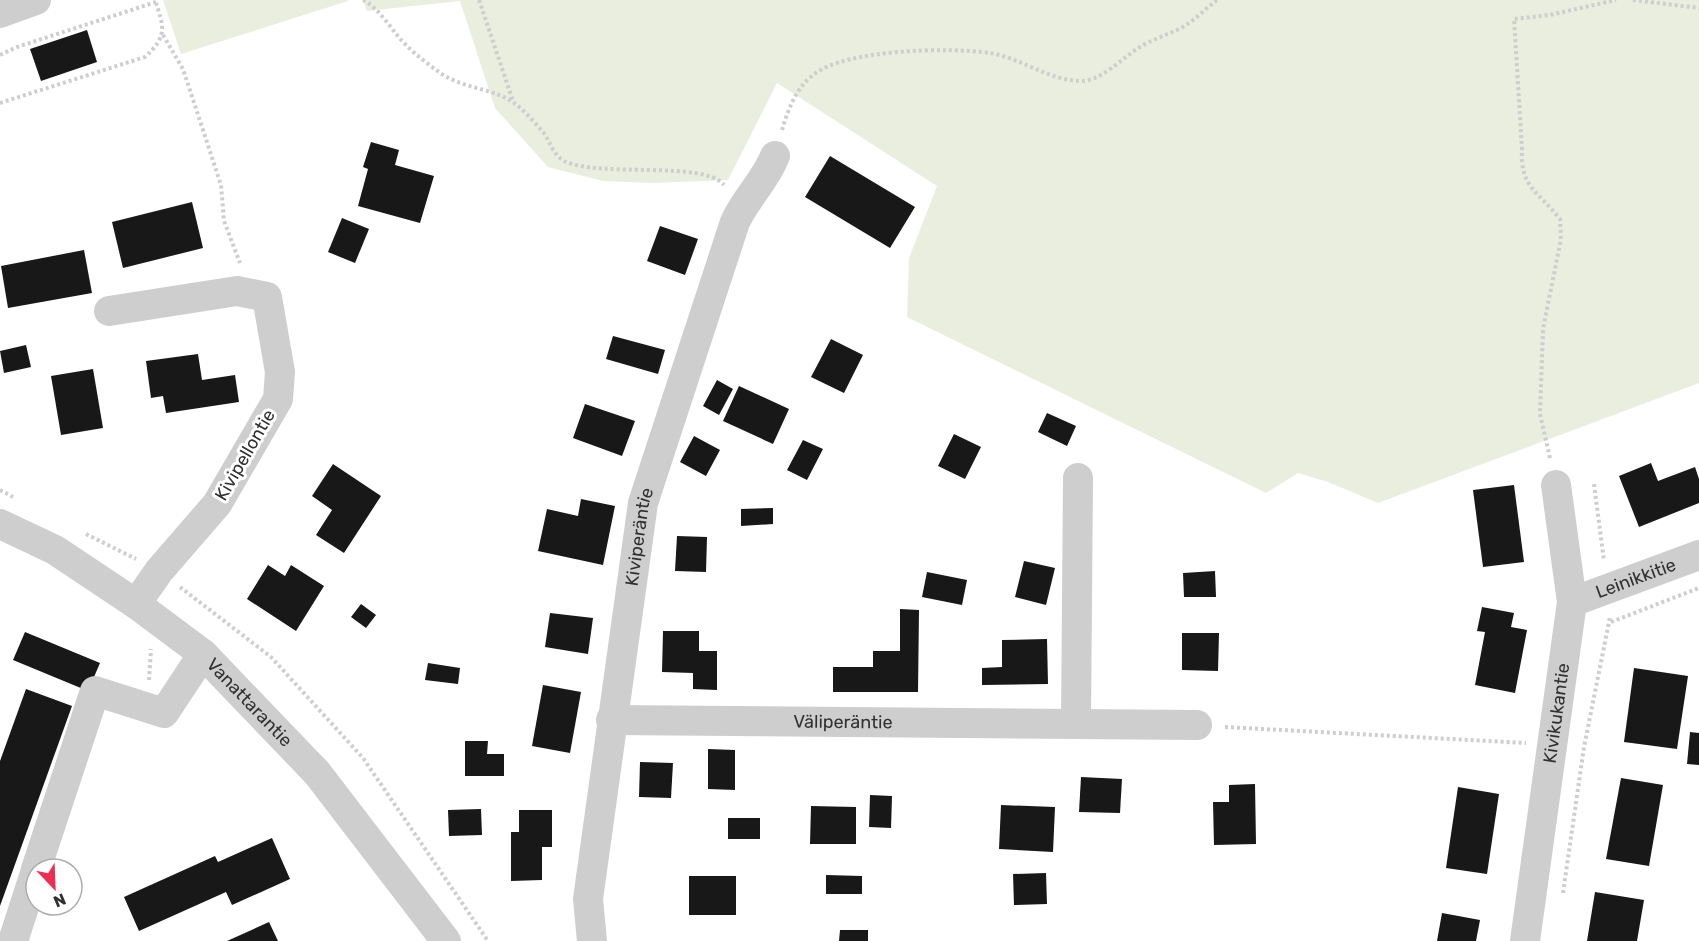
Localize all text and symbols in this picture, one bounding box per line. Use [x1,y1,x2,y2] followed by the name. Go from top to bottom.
[210,405,280,505] street label: Kivipellontie
[621,485,658,587] street label: Kiviperäntie
[1593,553,1679,603] street label: Leinikkitie
[202,654,297,751] street label: Vanattarantie
[1539,662,1574,765] street label: Kivikukantie
[793,711,893,733] street label: Väliperäntie
[24,857,84,917] north arrow
[51,889,69,911] text: N

